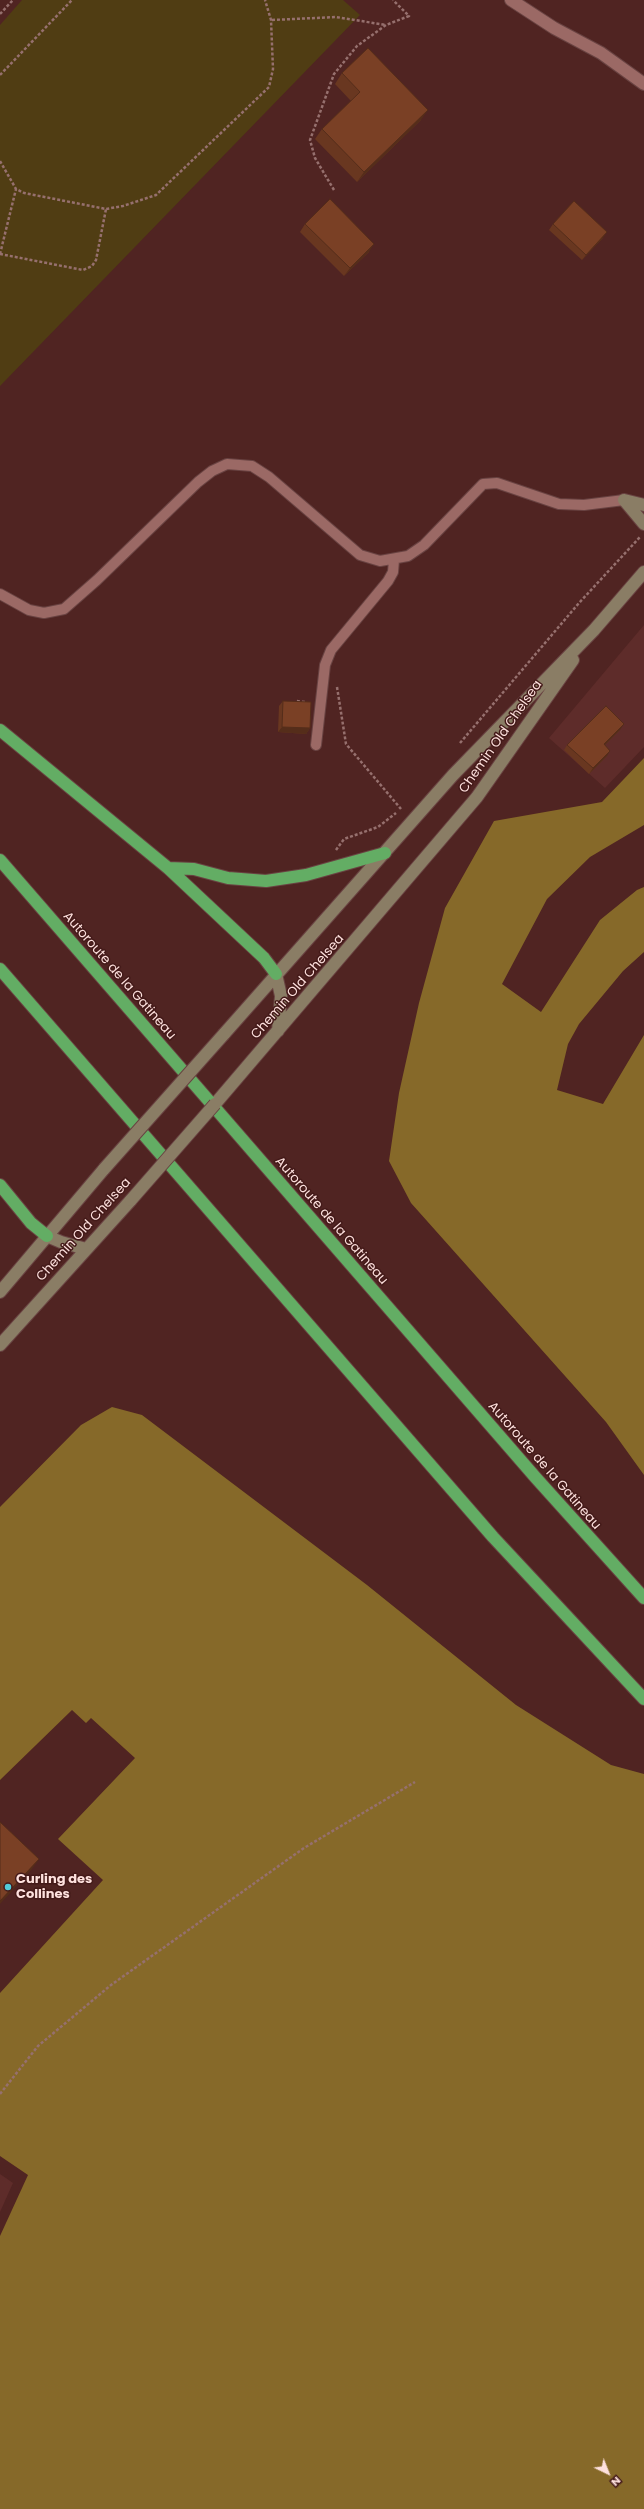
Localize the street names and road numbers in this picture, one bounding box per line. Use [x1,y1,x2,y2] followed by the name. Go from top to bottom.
[456,678,546,796] street label: Chemin Old Chelsea
[59,909,179,1043] street label: Autoroute de la Gatineau
[248,931,348,1043] street label: Chemin Old Chelsea
[271,1154,391,1288] street label: Autoroute de la Gatineau
[33,1175,135,1285] street label: Chemin Old Chelsea
[484,1399,604,1533] street label: Autoroute de la Gatineau

